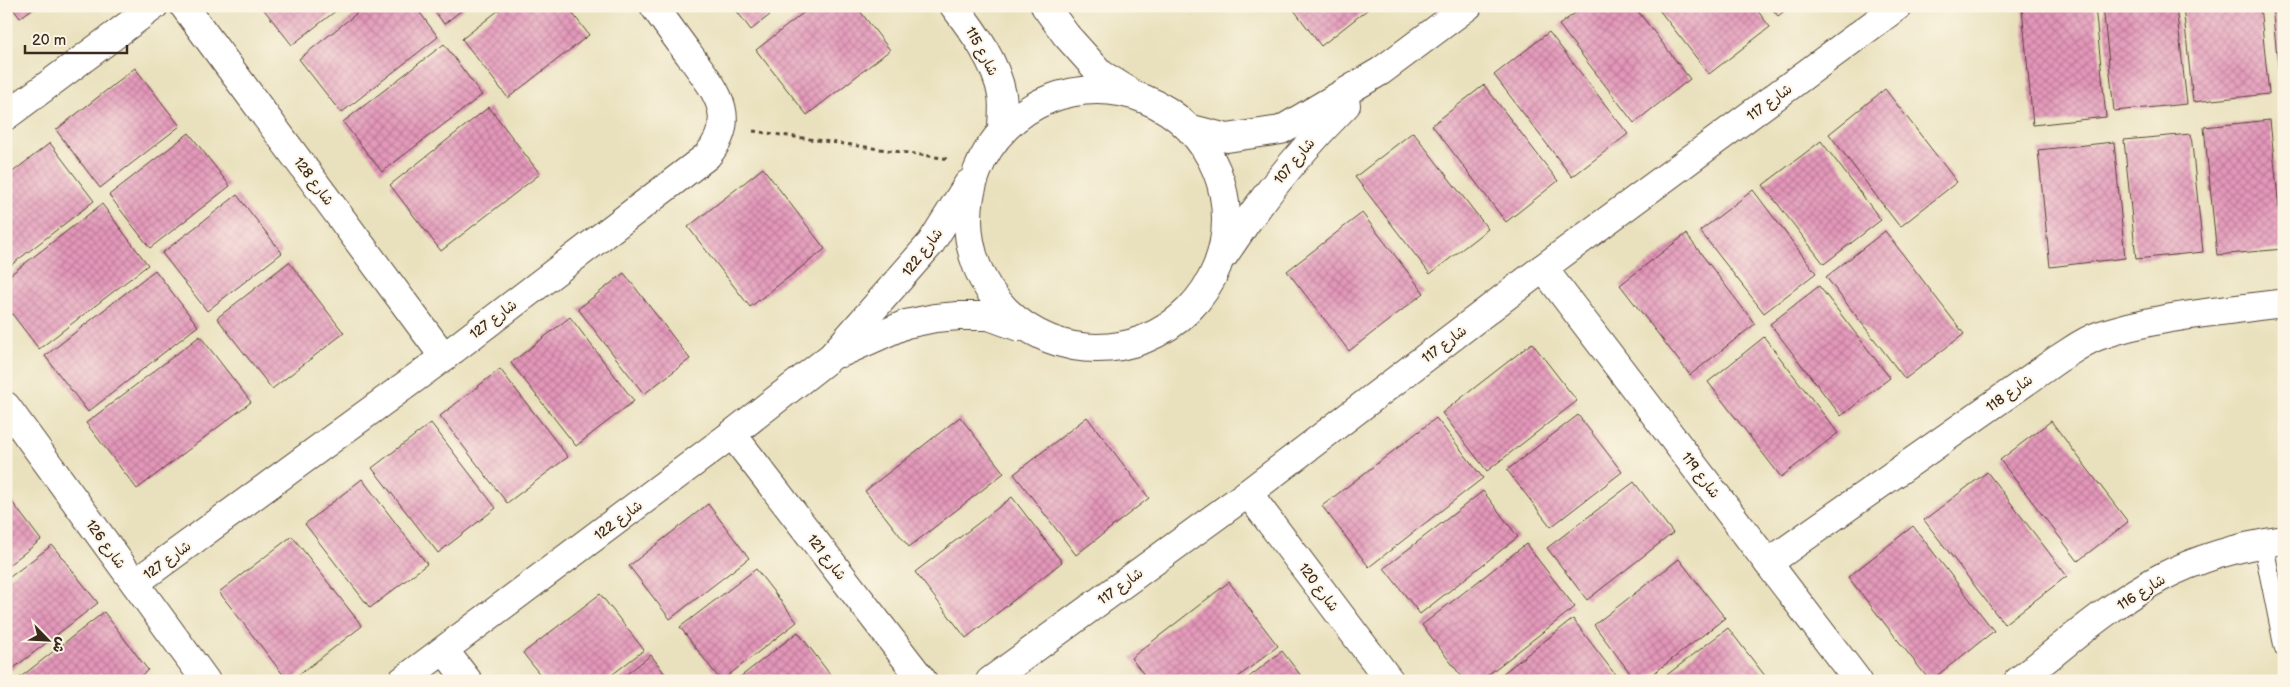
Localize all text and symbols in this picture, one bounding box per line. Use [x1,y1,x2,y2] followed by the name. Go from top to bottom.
[25,22,128,54] scale bar
[961,24,1001,79] street label: شارع 115
[32,31,66,50] text: 20 m
[1743,80,1796,125] street label: شارع 117
[1270,135,1319,188] street label: شارع 107
[289,154,337,209] street label: شارع 128
[898,225,947,280] street label: شارع 122
[466,296,521,343] street label: شارع 127
[1419,322,1471,368] street label: شارع 117
[1983,371,2036,416] street label: شارع 118
[1677,449,1723,502] street label: شارع 119
[591,497,646,545] street label: شارع 122
[81,517,129,573] street label: شارع 126
[803,531,850,584] street label: شارع 121
[140,537,195,584] street label: شارع 127
[1294,560,1342,615] street label: شارع 120
[1094,564,1147,609] street label: شارع 117
[2114,571,2169,615] street label: شارع 116
[22,614,72,664] north arrow
[49,635,70,656] text: ش

